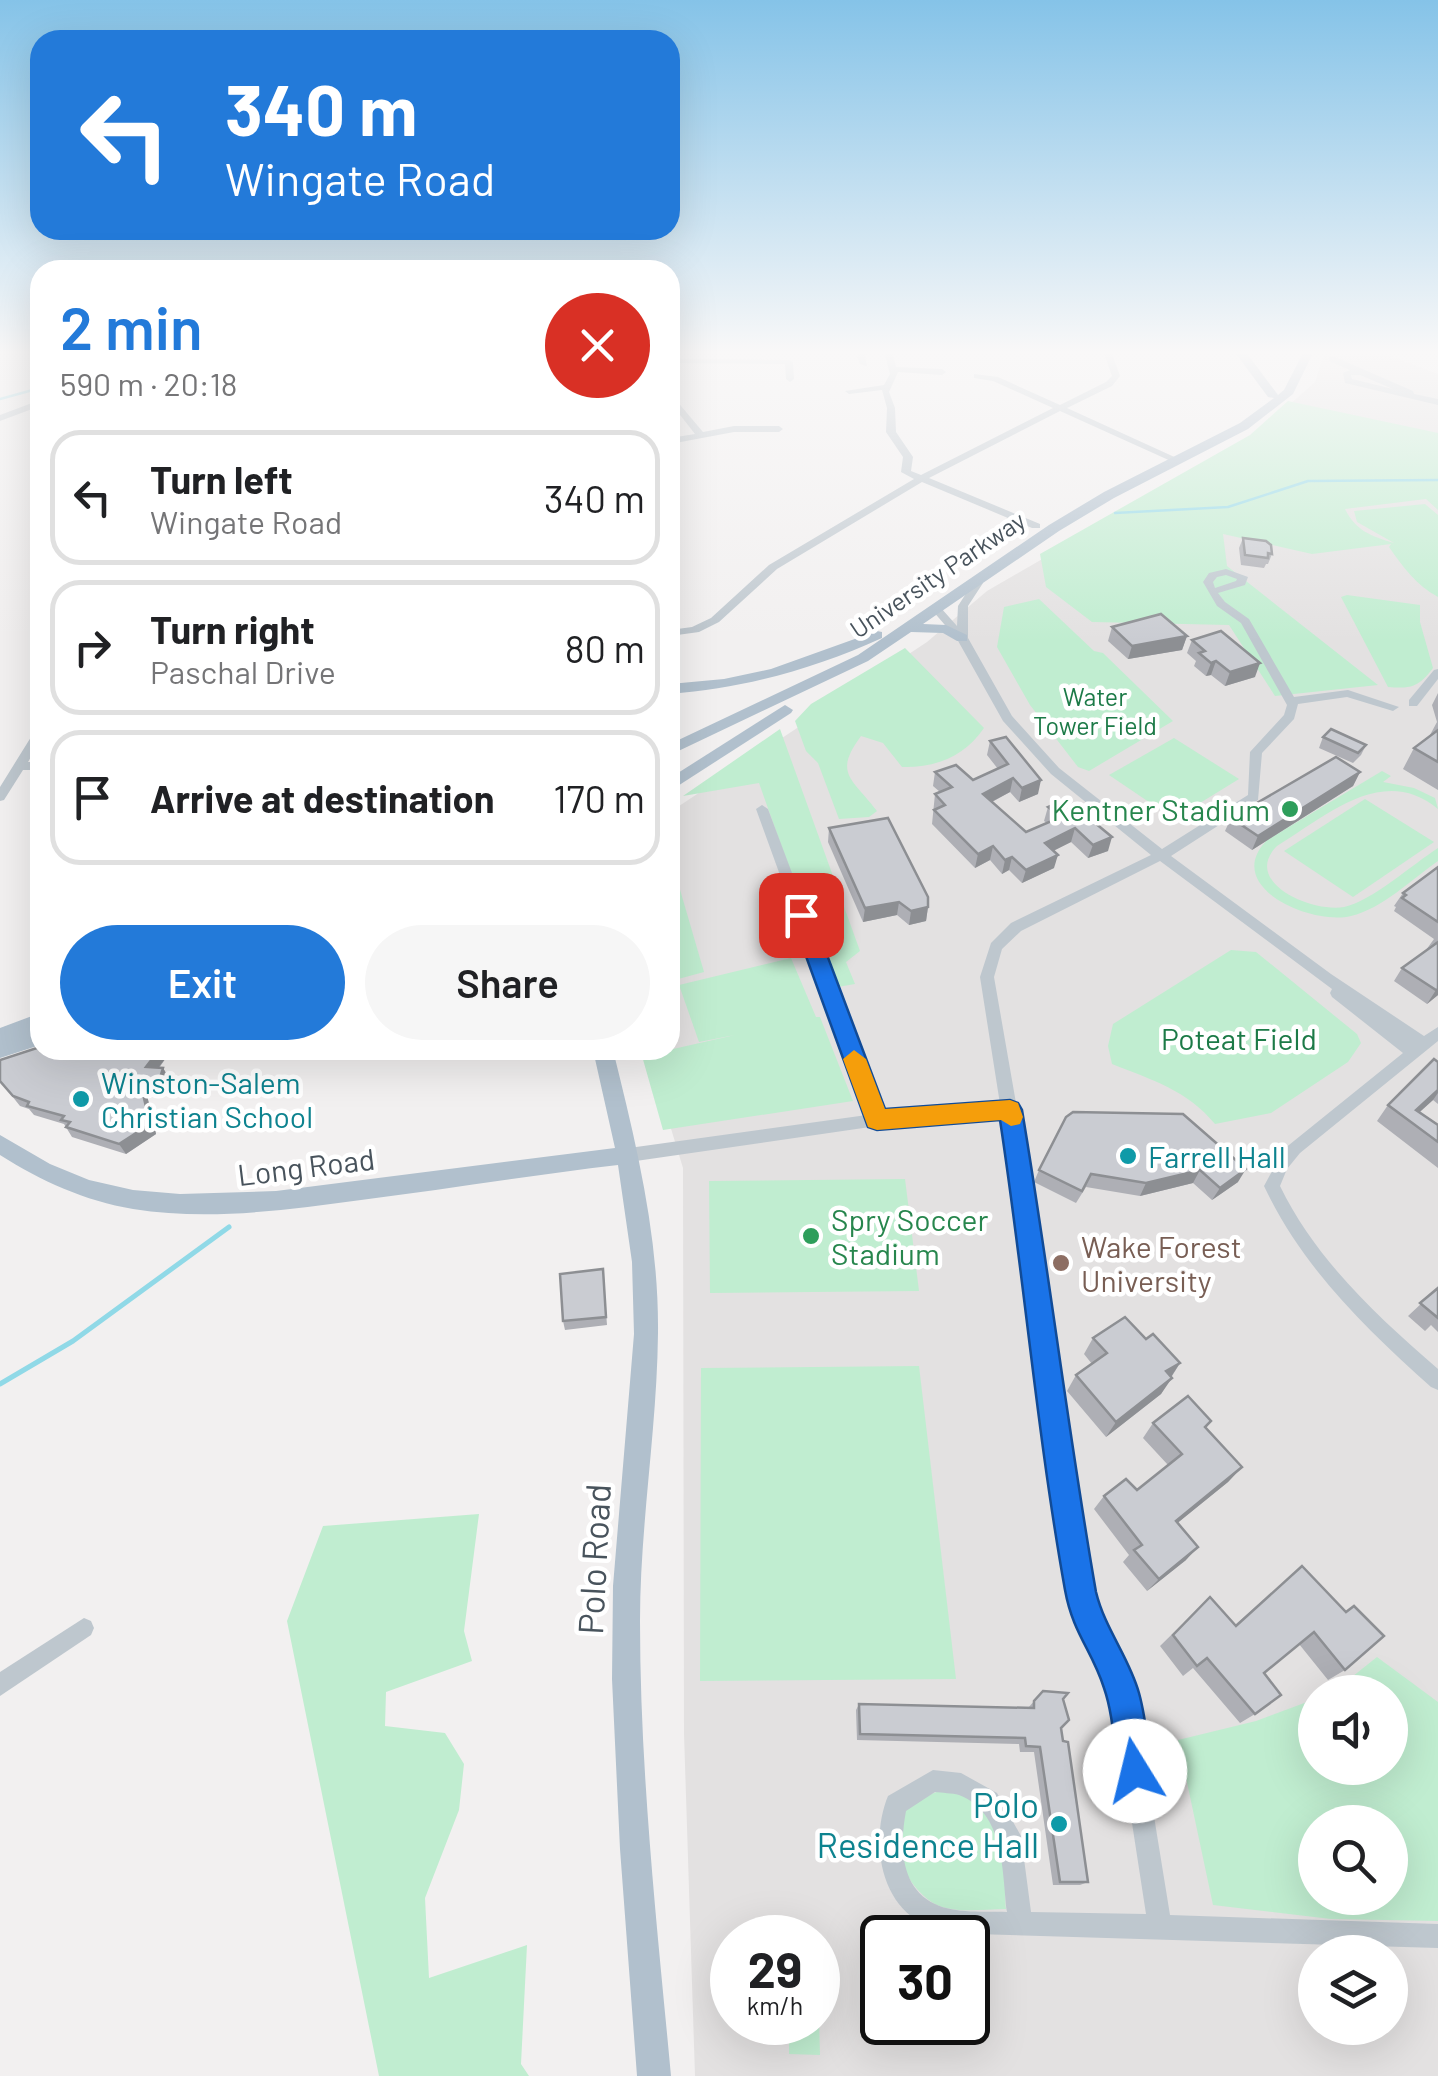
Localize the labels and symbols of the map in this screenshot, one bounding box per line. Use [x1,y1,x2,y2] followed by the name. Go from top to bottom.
[844,504,1030,644] street label: University Parkway
[1033,681,1157,740] park label: Water Tower Field
[1051,791,1270,827] place label: Kentner Stadium
[1279,798,1301,820] marker: Kentner Stadium
[759,873,844,958] pin
[1161,1020,1317,1056] park label: Poteat Field
[101,1064,313,1134] place label: Winston-Salem Christian School
[70,1088,92,1110] marker: Winston-Salem Christian School
[1148,1138,1286,1174] place label: Farrell Hall
[235,1140,377,1192] street label: Long Road
[1117,1145,1139,1167] marker: Farrell Hall
[831,1201,989,1271] place label: Spry Soccer Stadium
[800,1225,822,1247] marker: Spry Soccer Stadium
[1081,1228,1242,1298] place label: Wake Forest University
[1050,1252,1072,1274] marker: Wake Forest University
[568,1483,618,1635] street label: Polo Road
[1083,1719,1187,1823] position arrow
[817,1783,1039,1865] place label: Polo Residence Hall
[1048,1813,1070,1835] marker: Polo Residence Hall
[860,1915,990,2045] speed limit sign: 30

